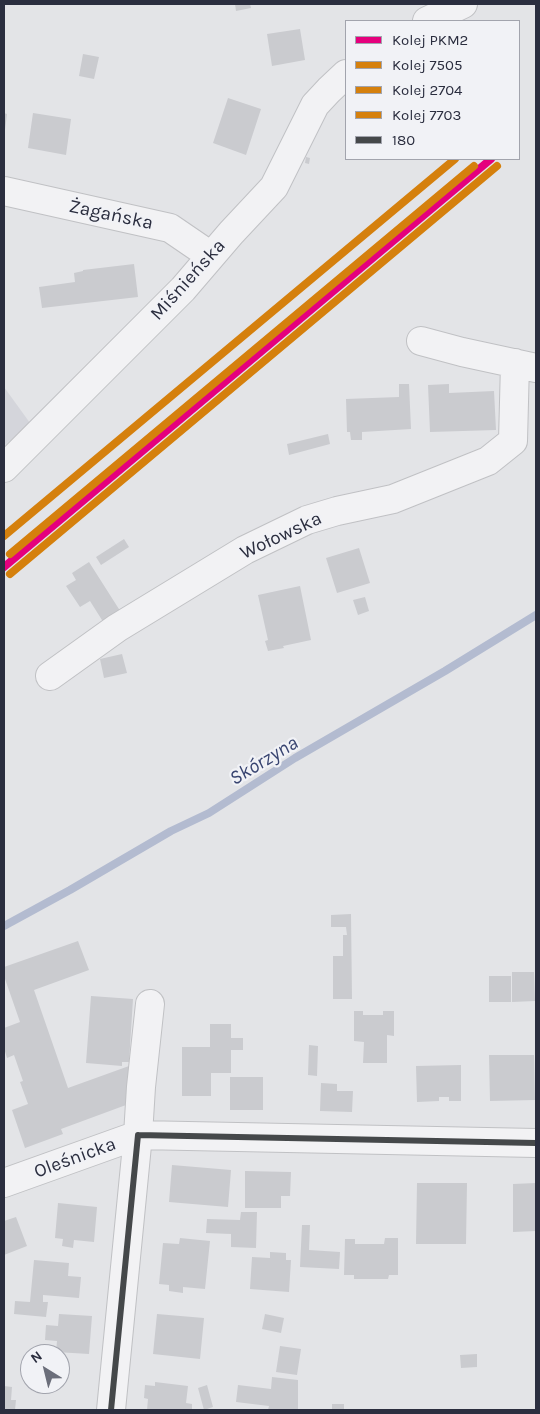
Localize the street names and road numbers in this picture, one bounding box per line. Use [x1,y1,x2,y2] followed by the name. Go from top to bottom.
[67,195,155,235] street label: Żagańska
[146,235,230,325] street label: Miśnieńska
[237,507,325,565] street label: Wołowska
[31,1133,119,1183] street label: Oleśnicka

